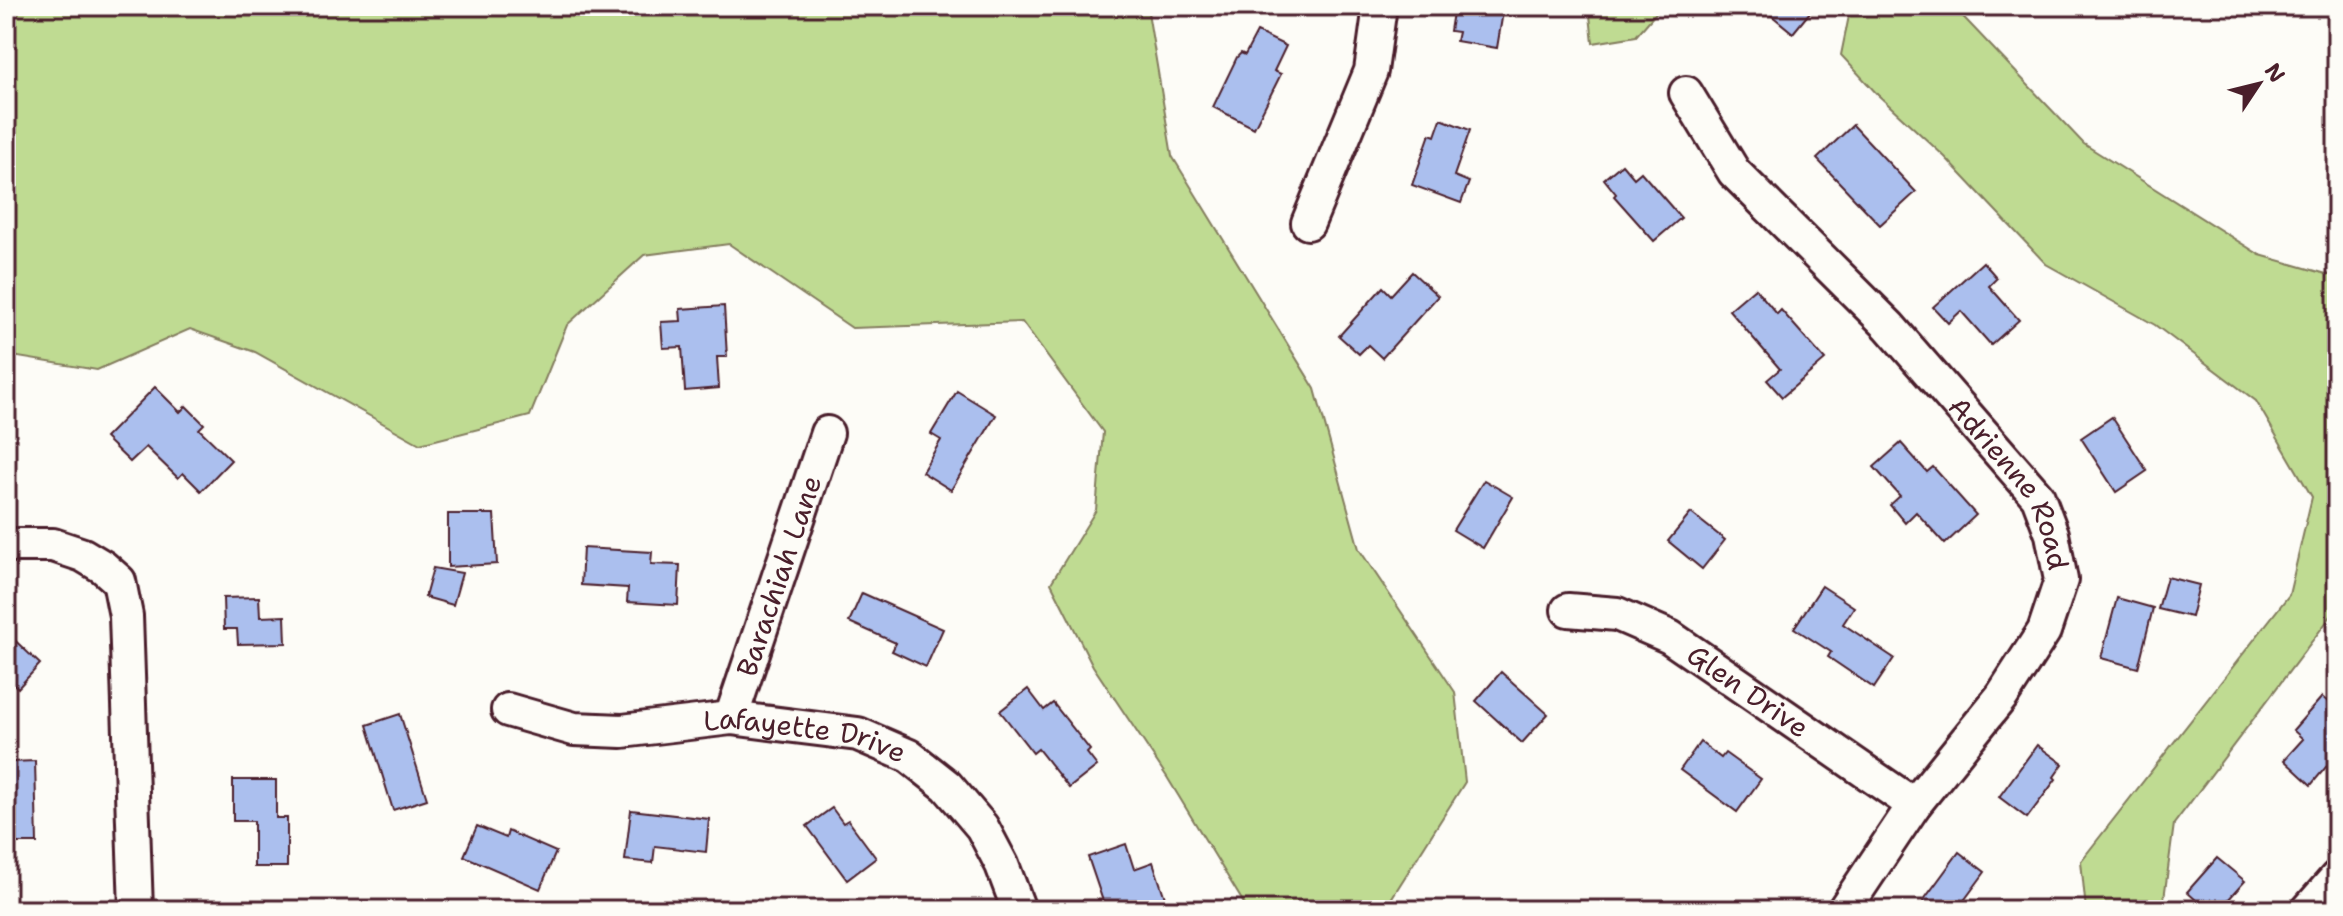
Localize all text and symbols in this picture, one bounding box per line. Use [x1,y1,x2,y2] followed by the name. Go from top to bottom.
[2219,44,2299,124] north arrow
[2258,57,2292,88] text: N
[1940,389,2078,573] street label: Adrienne Road
[727,470,830,681] street label: Barachiah Lane
[1680,635,1817,746] street label: Glen Drive
[701,699,912,772] street label: Lafayette Drive

